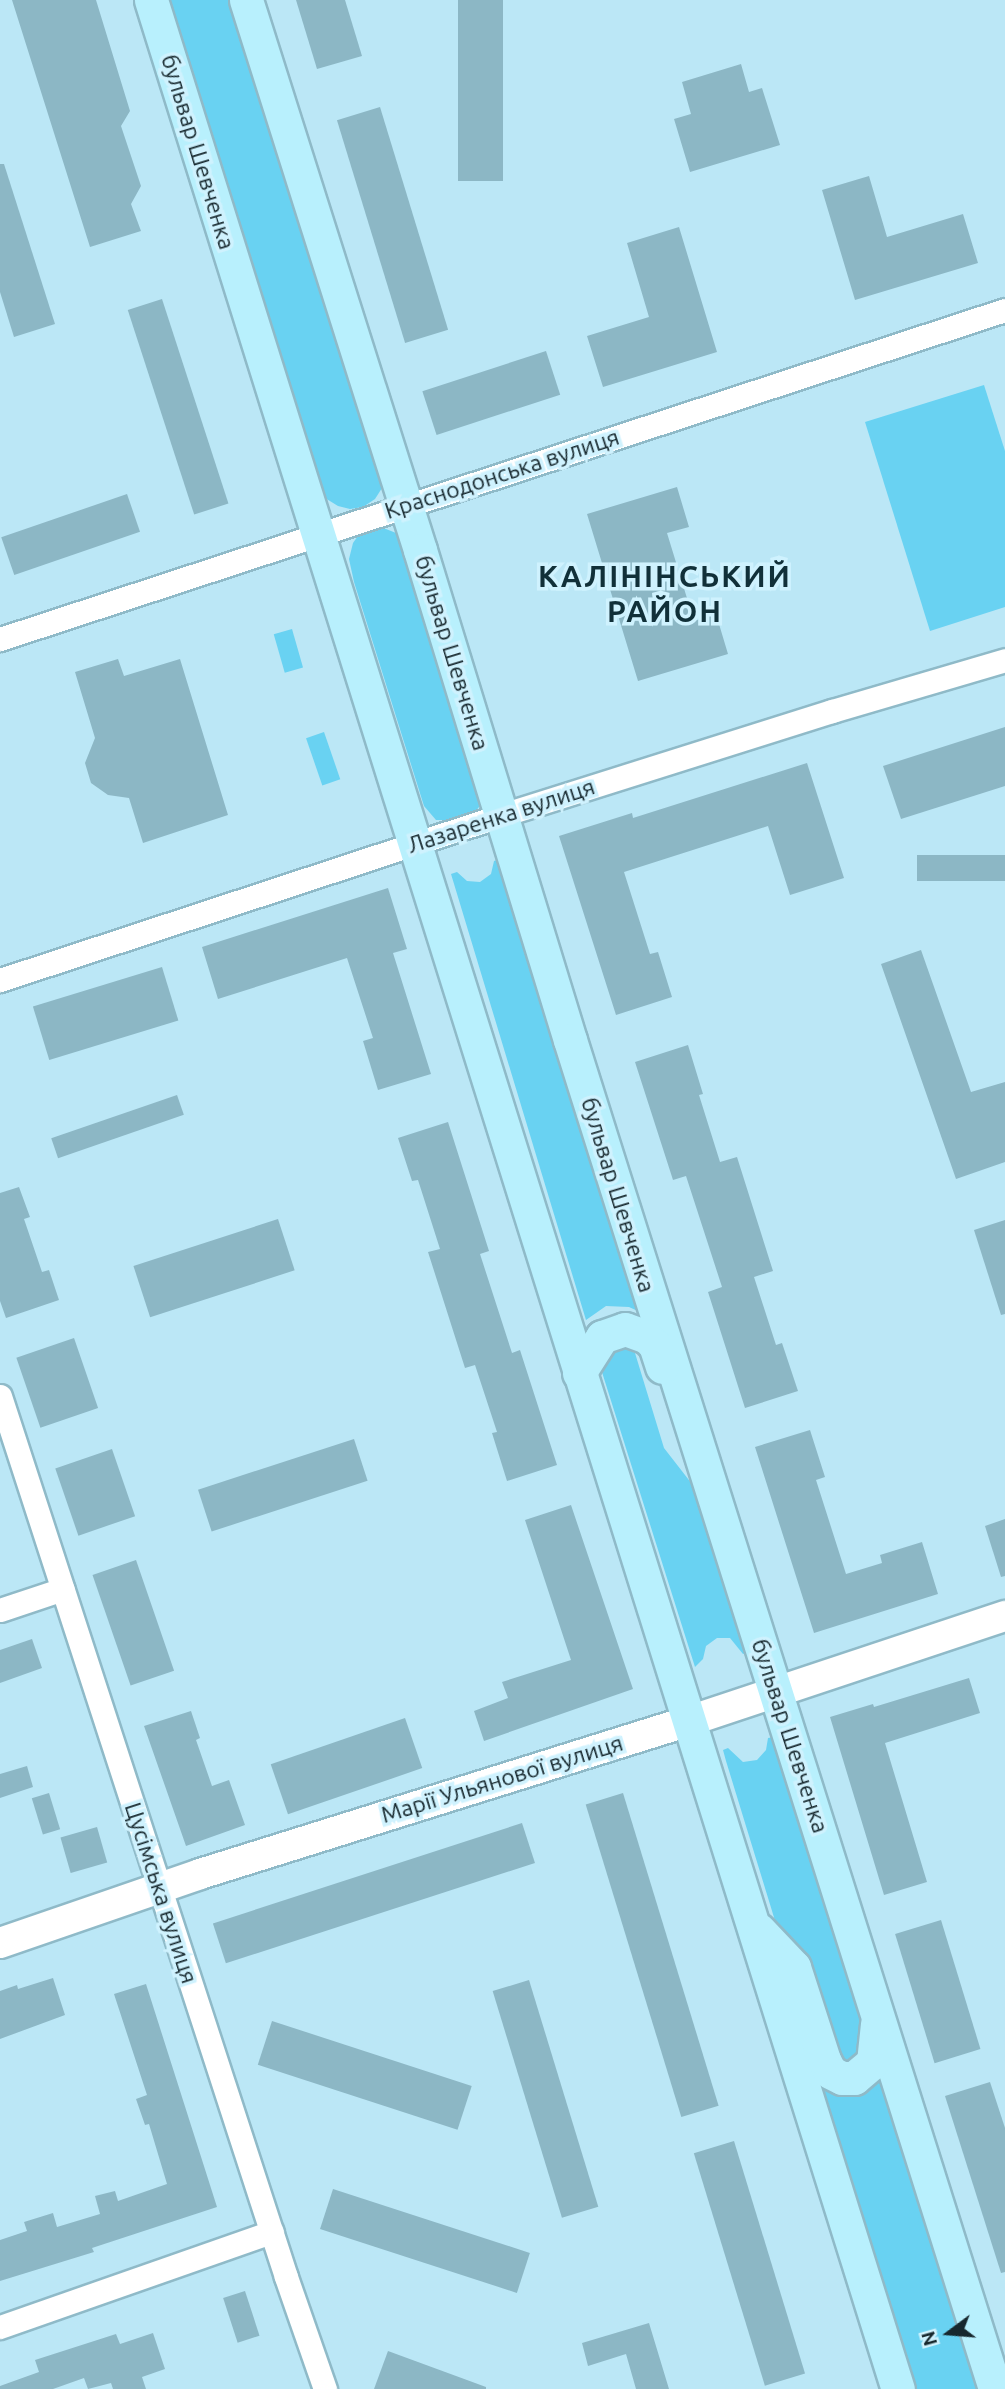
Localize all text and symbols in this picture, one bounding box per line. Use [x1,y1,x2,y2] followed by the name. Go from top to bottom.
[155,51,241,253] street label: бульвар Шевченка
[381,423,623,525] street label: Краснодонська вулиця
[409,552,495,754] street label: бульвар Шевченка
[540,558,790,628] district label: КАЛІНІНСЬКИЙ РАЙОН
[404,773,598,859] street label: Лазаренка вулиця
[575,1094,661,1296] street label: бульвар Шевченка
[746,1636,834,1836] street label: бульвар Шевченка
[378,1729,626,1829] street label: Марії Ульянової вулиця
[119,1799,203,1987] street label: Цусімська вулиця
[914,2298,984,2368] north arrow
[916,2329,941,2349] text: N

